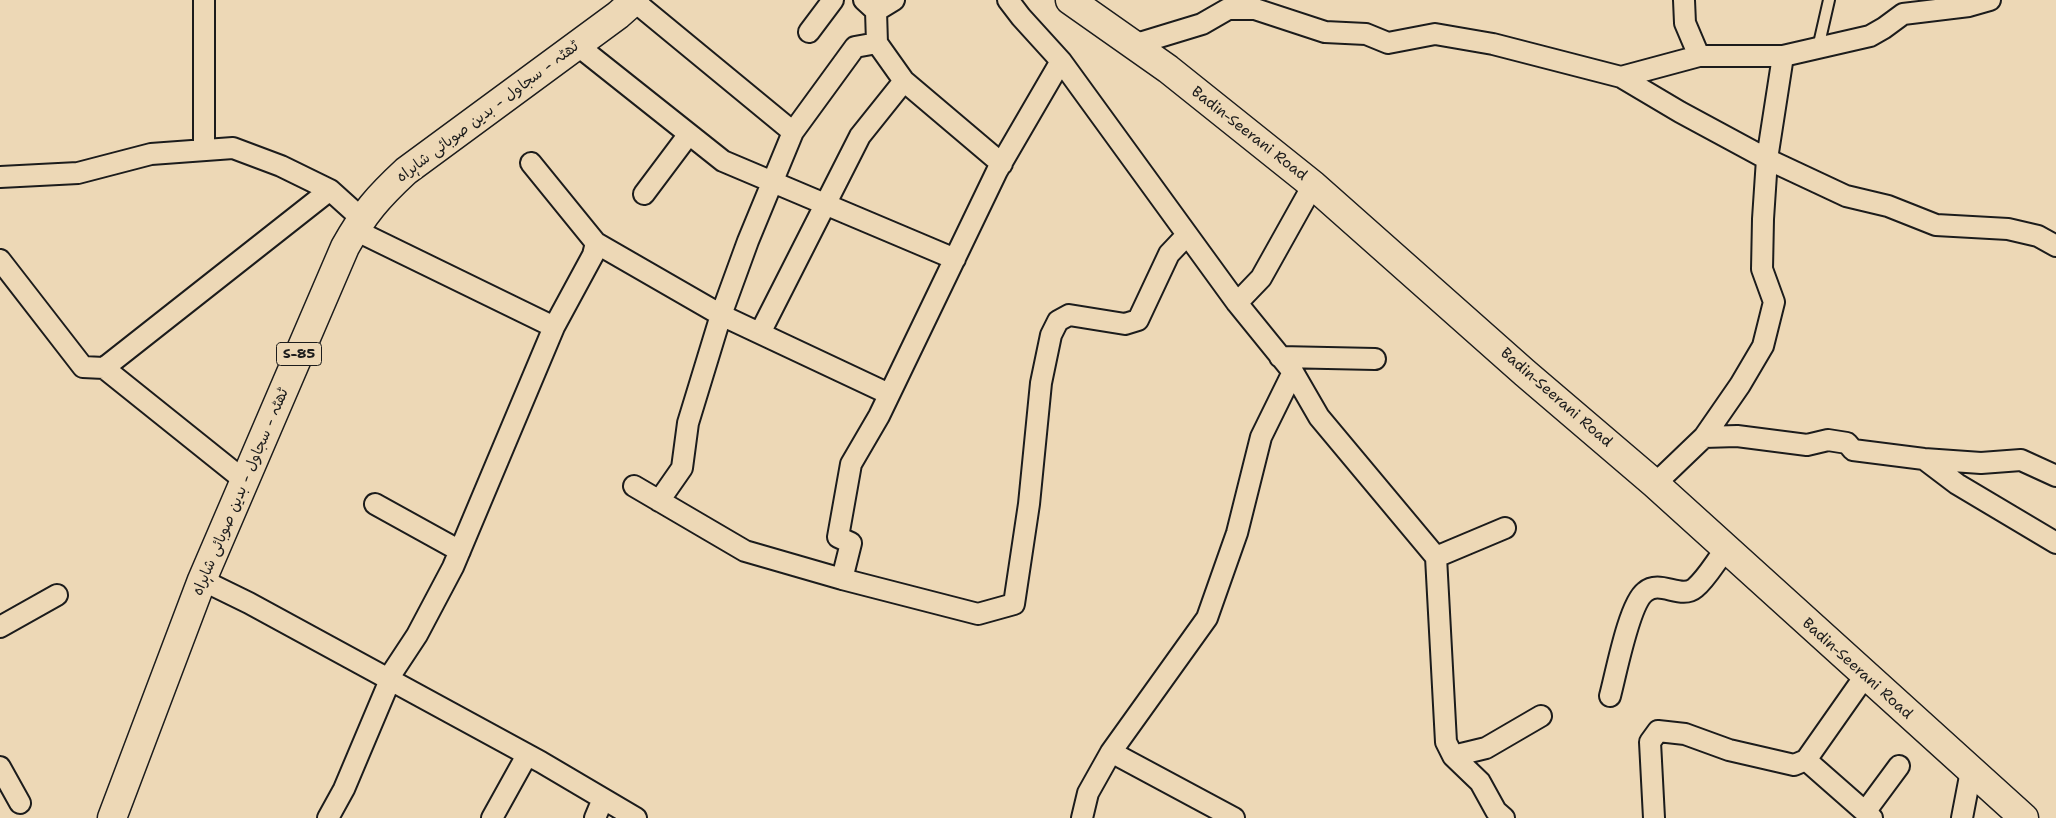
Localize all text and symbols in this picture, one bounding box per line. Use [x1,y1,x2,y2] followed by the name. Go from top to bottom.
[393,38,583,186] street label: ٹھٹہ - سجاول - بدین صوبائی شاہراہ
[1187,83,1311,185] street label: Badin-Seerani Road
[276,342,322,366] road number: S-85
[1496,345,1616,451] street label: Badin-Seerani Road
[189,386,293,598] street label: ٹھٹہ - سجاول - بدین صوبائی شاہراہ
[1798,615,1916,723] street label: Badin-Seerani Road

